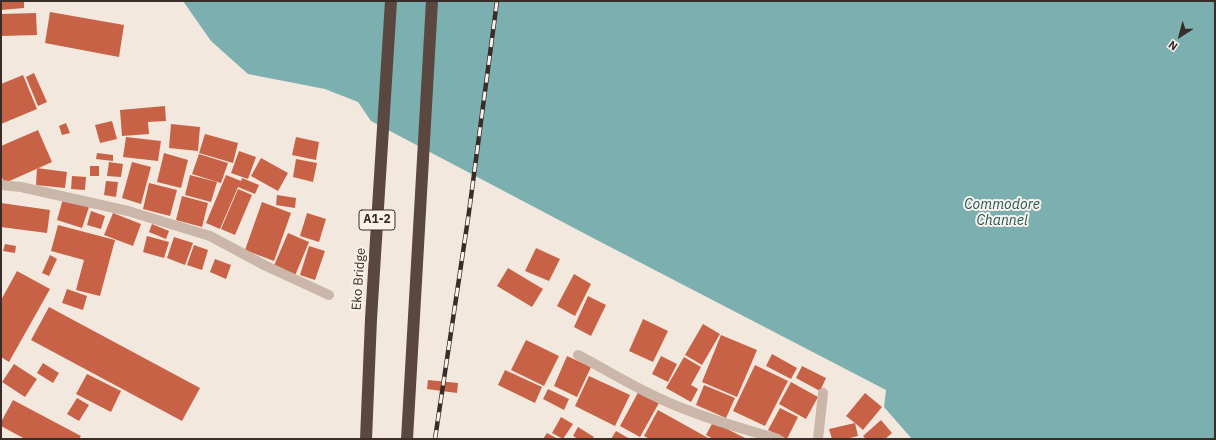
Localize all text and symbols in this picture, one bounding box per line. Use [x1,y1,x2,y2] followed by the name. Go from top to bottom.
[1160,16,1200,56] north arrow
[1166,38,1180,54] text: N
[964,197,1040,230] water label: Commodore Channel
[359,210,395,230] road number: A1-2
[349,247,369,311] street label: Eko Bridge

